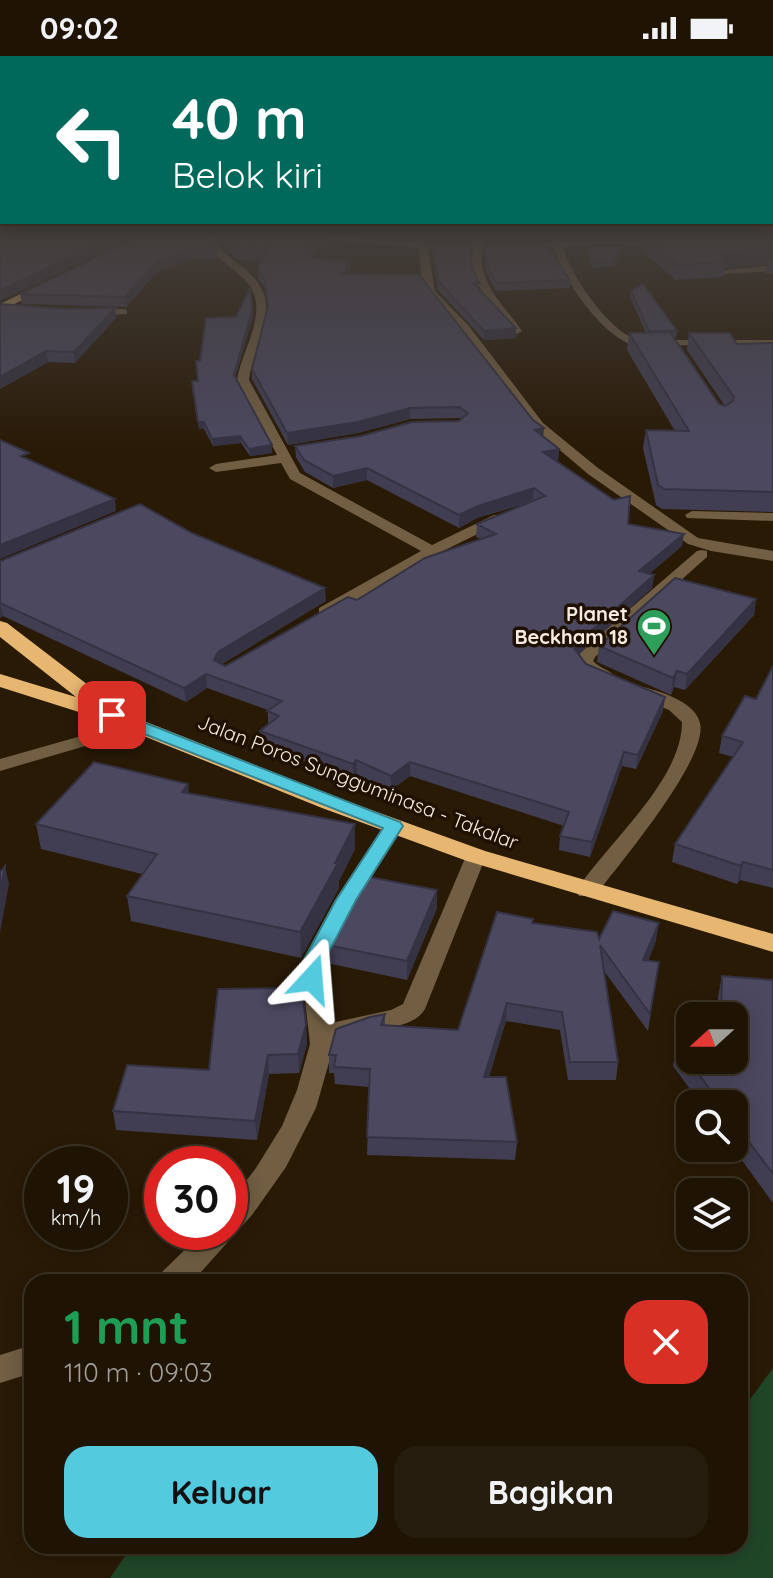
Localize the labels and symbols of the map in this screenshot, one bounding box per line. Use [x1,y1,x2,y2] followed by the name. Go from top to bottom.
[514,601,628,649] place label: Planet Beckham 18
[635,607,673,657] sports icon: Planet Beckham 18
[78,681,146,749] pin
[194,709,522,855] street label: Jalan Poros Sungguminasa - Takalar
[270,937,354,1021] position arrow
[676,1002,748,1074] north arrow
[144,1146,248,1250] speed limit sign: 30

